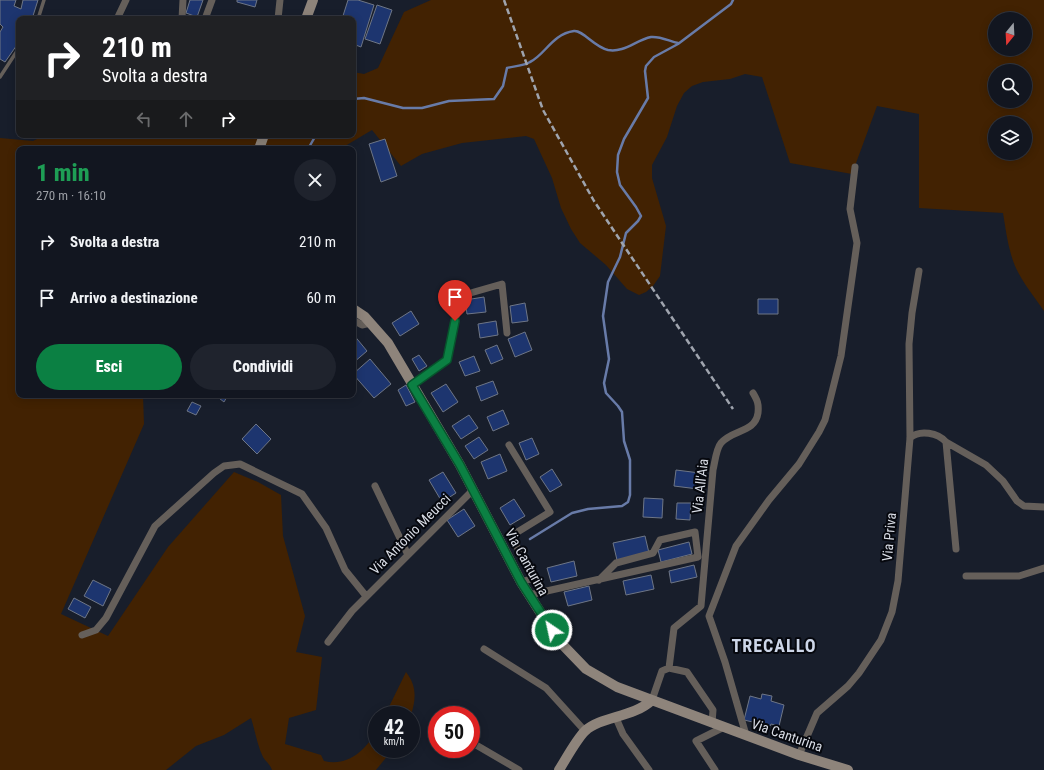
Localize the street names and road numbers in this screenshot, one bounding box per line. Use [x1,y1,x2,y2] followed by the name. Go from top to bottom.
[689,458,711,514] street label: Via All'Aia
[366,490,454,578] street label: Via Antonio Meucci
[879,512,899,562] street label: Via Priva
[502,526,552,598] street label: Via Canturina
[749,715,825,755] street label: Via Canturina

